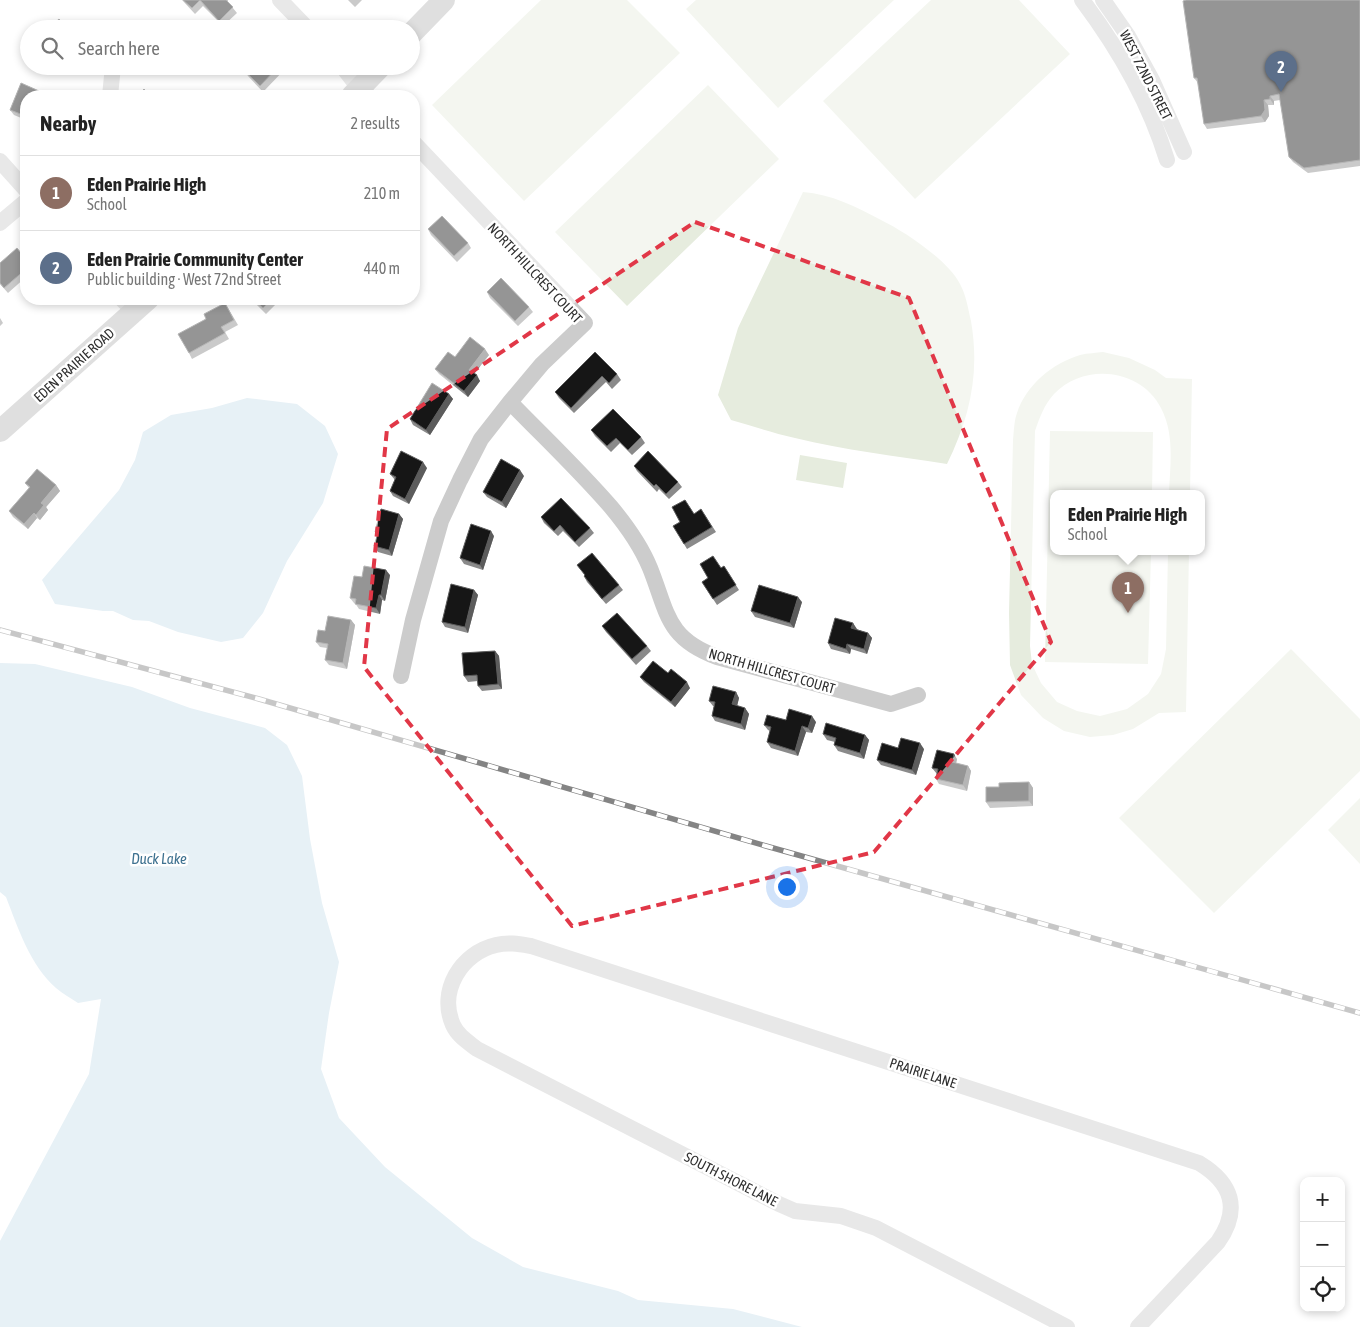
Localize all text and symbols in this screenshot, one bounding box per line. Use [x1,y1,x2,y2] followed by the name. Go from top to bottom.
[20,20,420,75] search box
[1117,28,1175,122] street label: WEST 72ND STREET
[38,34,66,62] icon: search
[78,37,160,59] text: Search here
[1265,51,1297,92] pin: 2
[40,111,96,135] text: Nearby
[350,114,400,132] text: 2 results
[87,173,206,195] text: Eden Prairie High
[52,184,60,202] text: 1
[364,184,400,202] text: 210 m
[87,195,127,213] text: School
[485,220,585,326] street label: NORTH HILLCREST COURT
[87,248,303,270] text: Eden Prairie Community Center
[52,259,60,277] text: 2
[364,259,400,277] text: 440 m
[87,270,281,288] text: Public building · West 72nd Street
[31,325,118,405] street label: EDEN PRAIRIE ROAD
[1050,490,1205,555] popup
[1068,503,1187,525] text: Eden Prairie High
[1068,525,1108,543] text: School
[1112,572,1144,613] pin: 1
[707,645,837,697] street label: NORTH HILLCREST COURT
[131,850,187,867] water label: Duck Lake
[774,874,800,900] your location
[888,1055,958,1091] street label: PRAIRIE LANE
[682,1149,780,1209] street label: SOUTH SHORE LANE
[1300,1177,1345,1312] map controls
[1300,1177,1345,1222] button: +
[1300,1222,1345,1267] button: −
[1300,1267,1345,1312] button: locate

